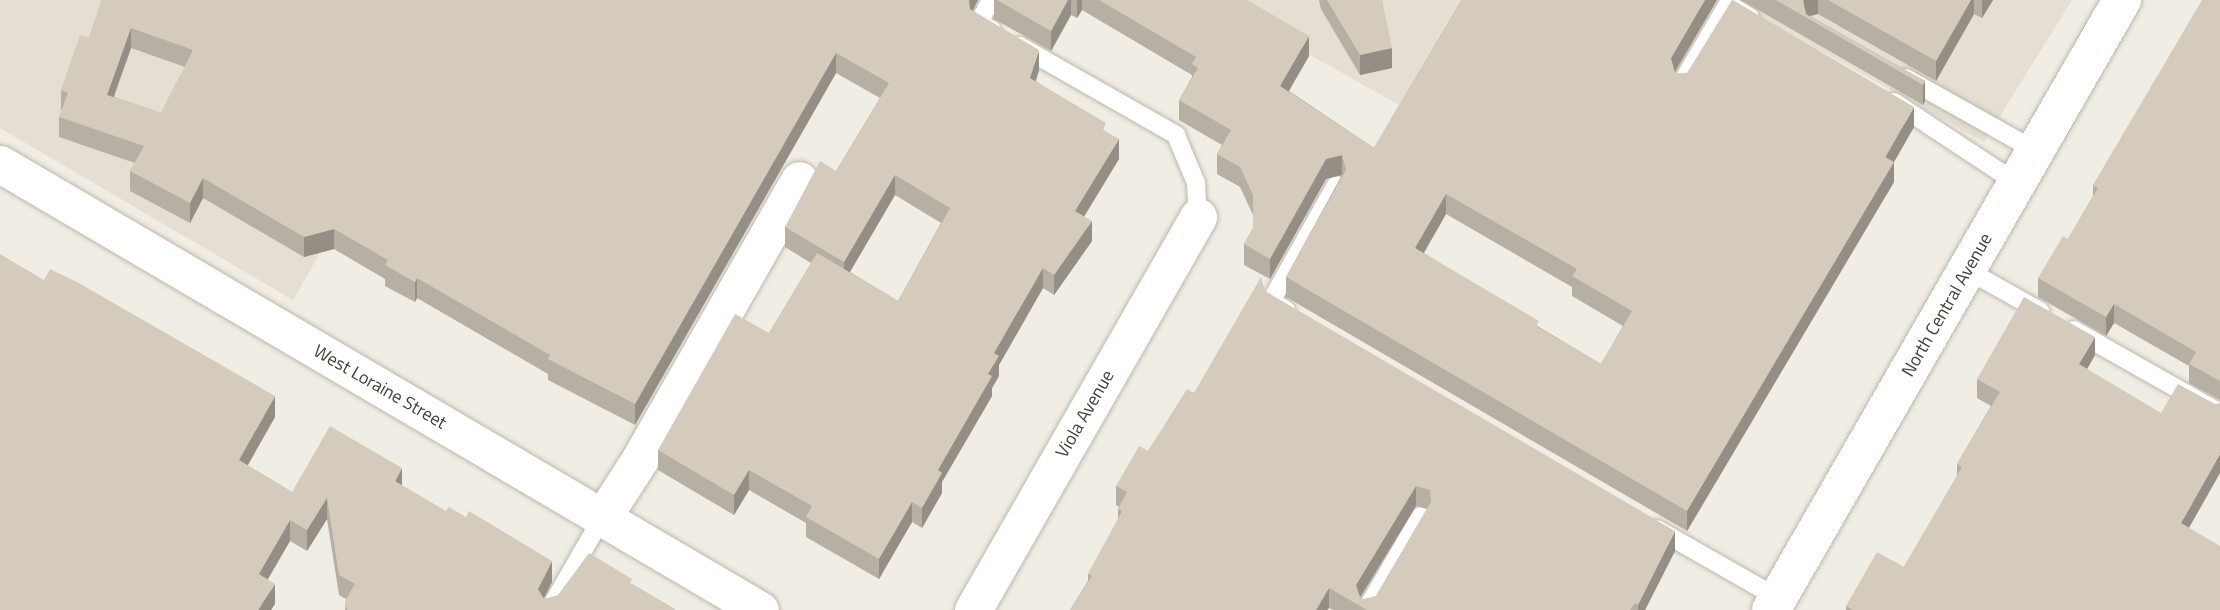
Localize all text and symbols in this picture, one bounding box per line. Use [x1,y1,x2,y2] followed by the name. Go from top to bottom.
[1897,229,1997,381] street label: North Central Avenue
[310,340,450,434] street label: West Loraine Street
[1051,366,1119,462] street label: Viola Avenue

